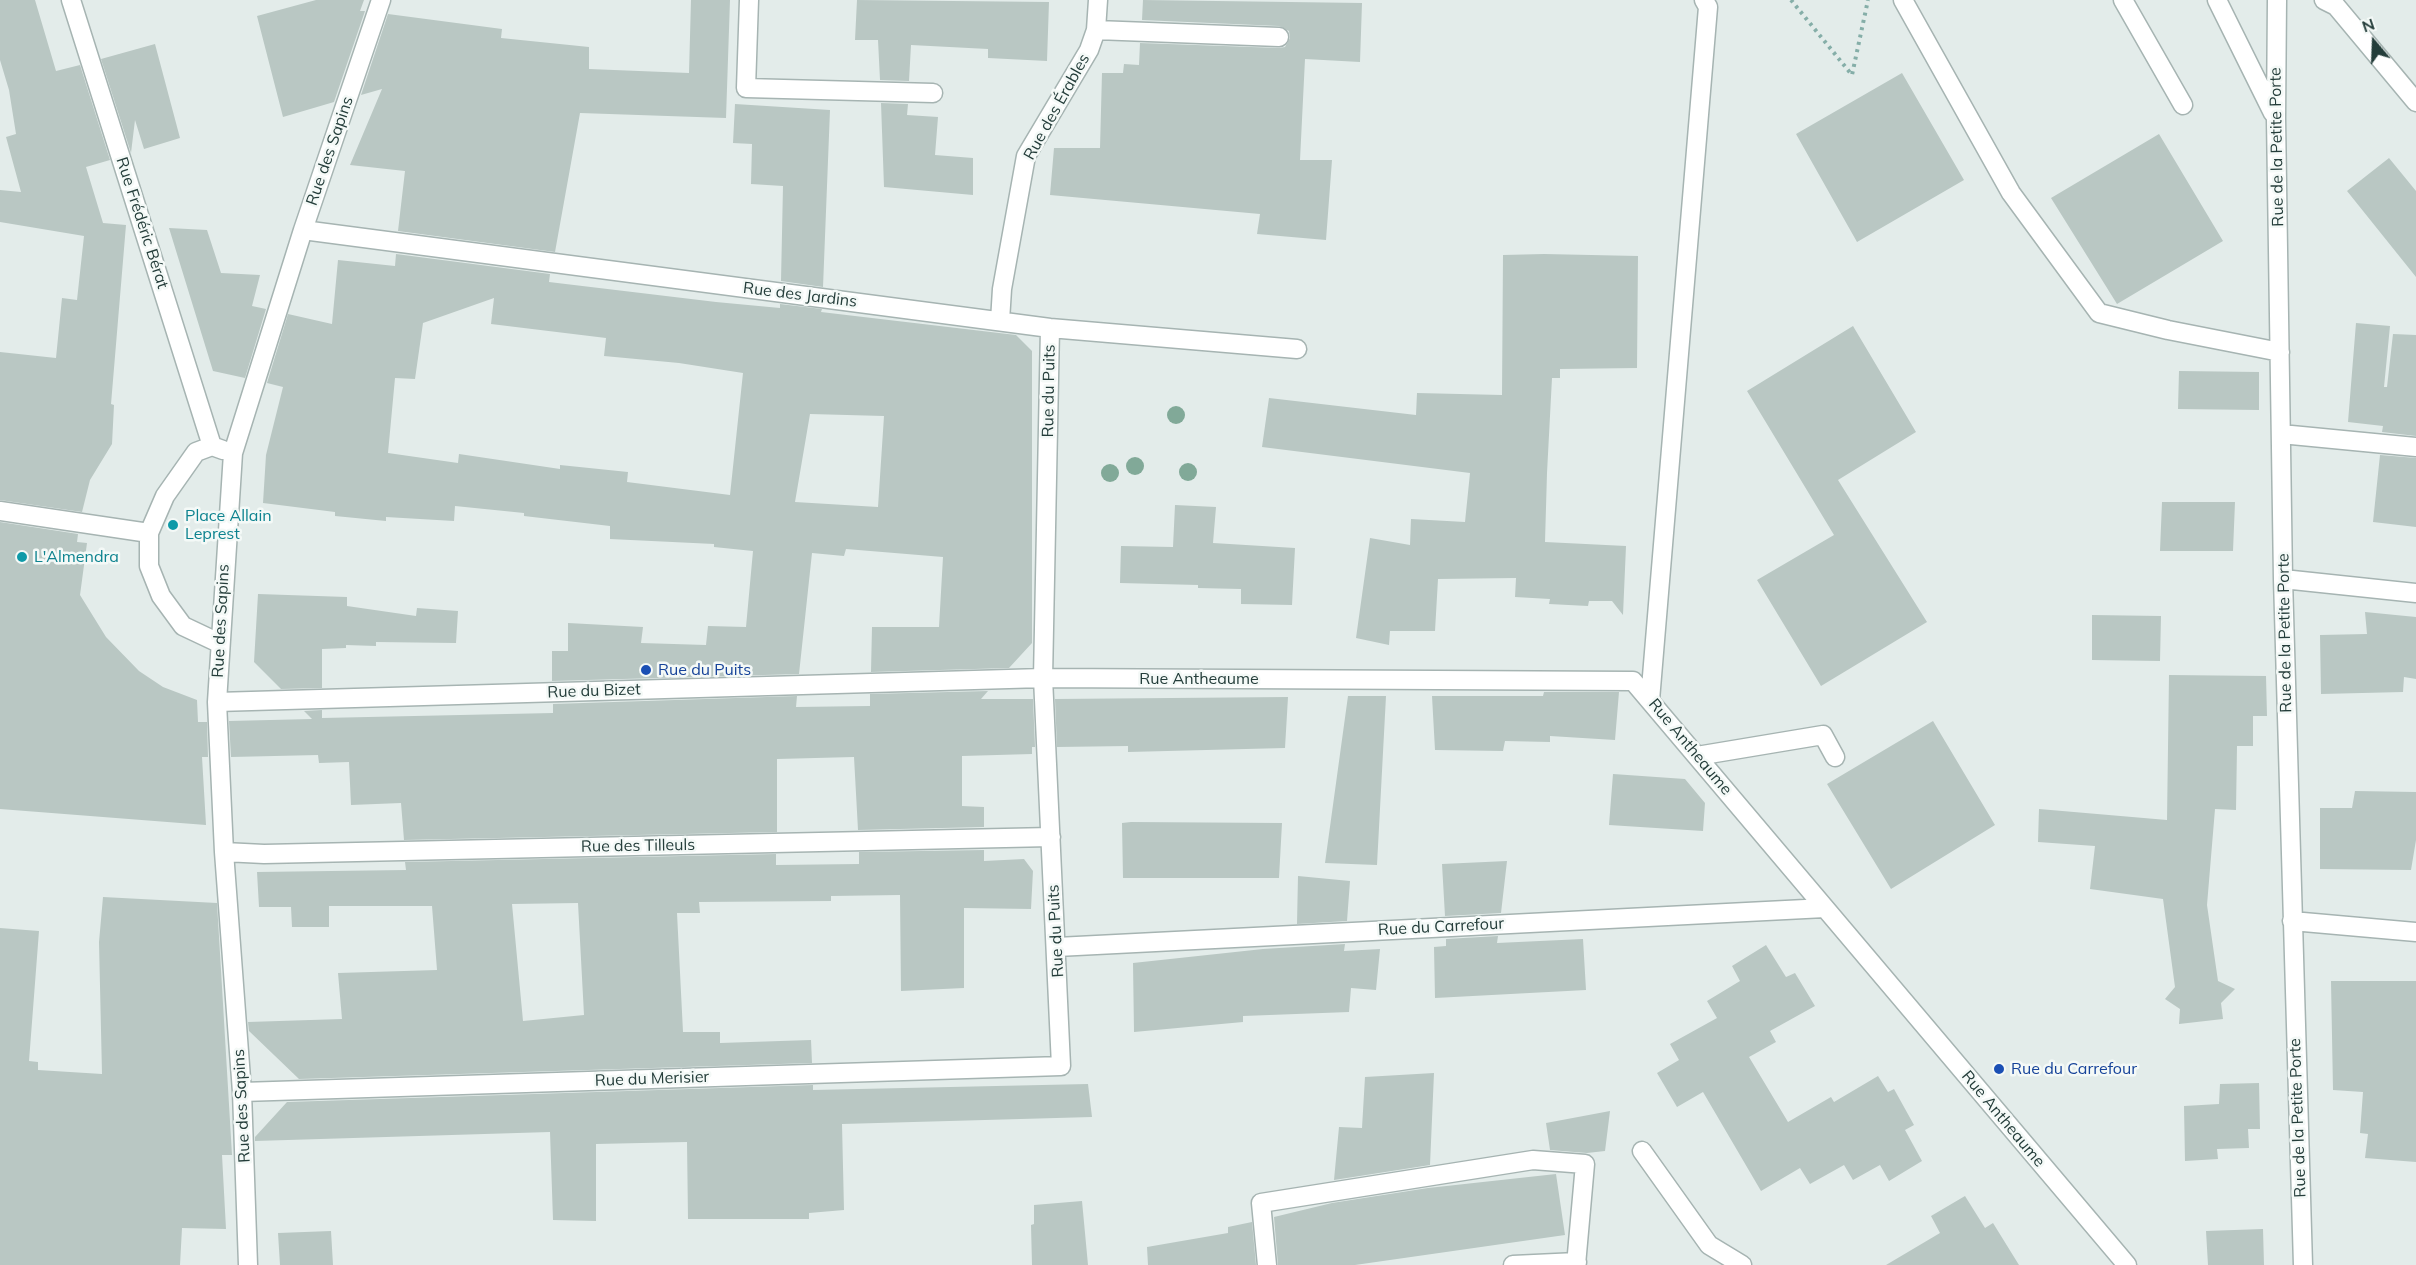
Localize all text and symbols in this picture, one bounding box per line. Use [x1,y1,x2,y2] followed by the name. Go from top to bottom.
[2344,12,2404,72] north arrow
[2359,14,2377,36] text: N
[1020,51,1094,163] street label: Rue des Érables
[2266,67,2288,227] street label: Rue de la Petite Porte
[302,94,358,208] street label: Rue des Sapins
[112,155,172,291] street label: Rue Frédéric Bérat
[742,278,858,312] street label: Rue des Jardins
[1039,344,1059,438] street label: Rue du Puits
[185,506,272,544] place label: Place Allain Leprest
[166,518,180,532] marker: Place Allain Leprest
[34,547,119,567] place label: L'Almendra
[15,550,29,564] marker: L'Almendra
[2274,553,2296,713] street label: Rue de la Petite Porte
[208,564,234,678] street label: Rue des Sapins
[658,660,751,680] place label: Rue du Puits
[639,663,653,677] marker: Rue du Puits
[1139,669,1259,689] street label: Rue Antheaume
[547,680,641,702] street label: Rue du Bizet
[1644,695,1736,799] street label: Rue Antheaume
[581,835,695,857] street label: Rue des Tilleuls
[1044,884,1068,978] street label: Rue du Puits
[1378,914,1504,940] street label: Rue du Carrefour
[2286,1038,2310,1198] street label: Rue de la Petite Porte
[229,1049,255,1163] street label: Rue des Sapins
[2011,1059,2137,1079] place label: Rue du Carrefour
[1992,1062,2006,1076] marker: Rue du Carrefour
[594,1067,710,1091] street label: Rue du Merisier
[1957,1067,2049,1171] street label: Rue Antheaume

